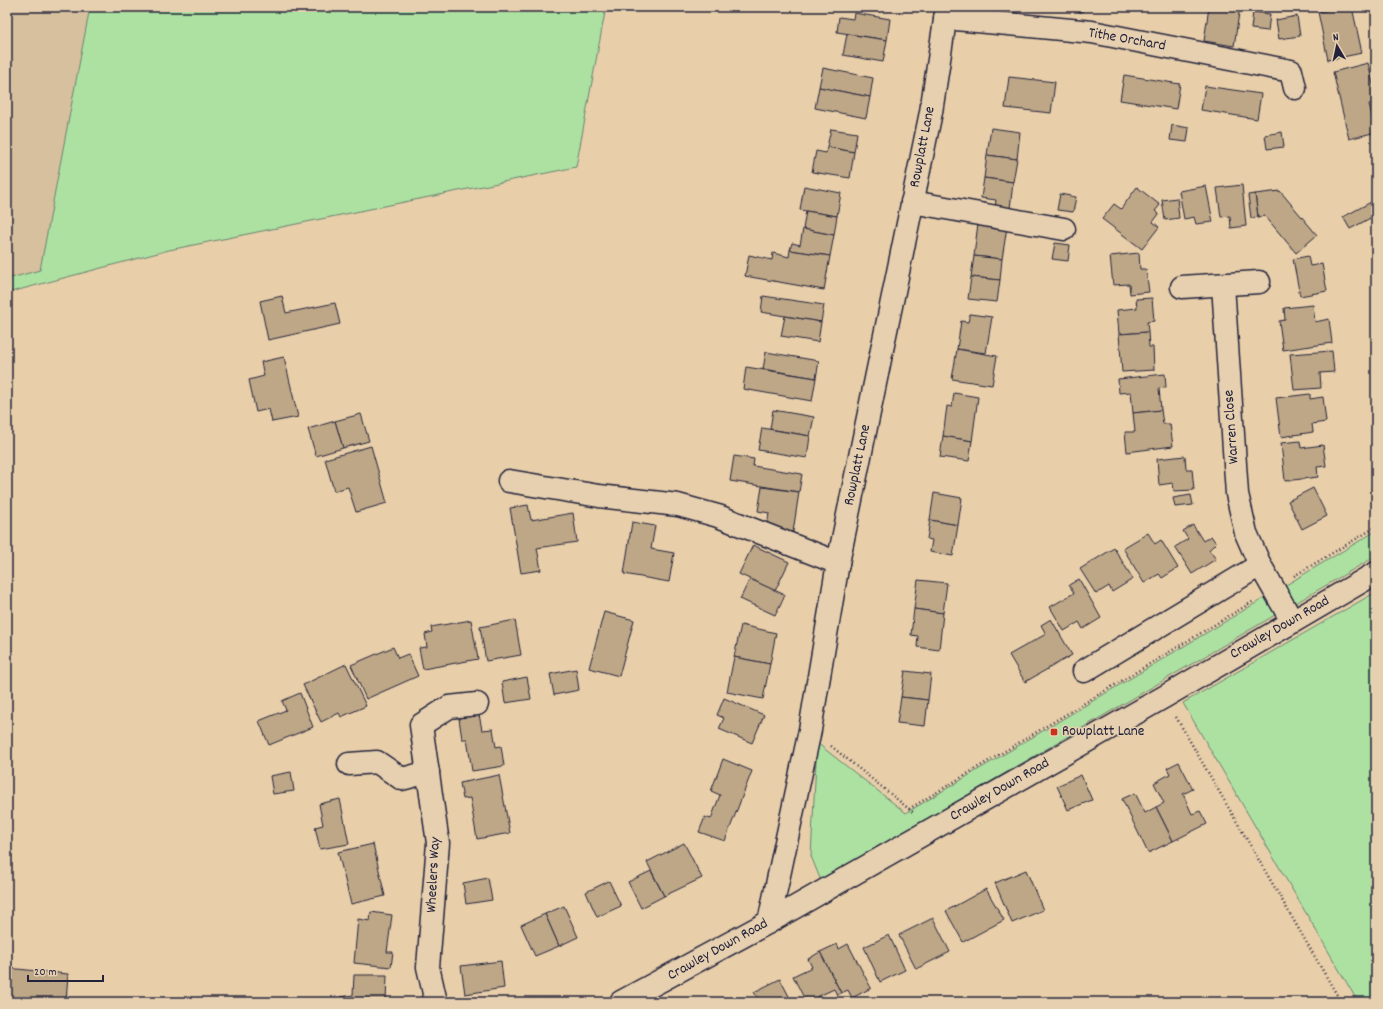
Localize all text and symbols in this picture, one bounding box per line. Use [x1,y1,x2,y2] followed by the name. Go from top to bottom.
[1087,22,1167,58] street label: Tithe Orchard
[1317,26,1357,66] north arrow
[1332,30,1340,46] text: N
[904,104,942,190] street label: Rowplatt Lane
[1218,389,1246,465] street label: Warren Close
[839,422,877,508] street label: Rowplatt Lane
[1226,591,1334,665] street label: Crawley Down Road
[1062,721,1145,743] place label: Rowplatt Lane
[1049,727,1059,737] marker: Rowplatt Lane
[946,753,1054,827] street label: Crawley Down Road
[421,836,447,913] street label: Wheelers Way
[664,913,772,987] street label: Crawley Down Road
[28,957,103,983] scale bar
[34,964,57,981] text: 20 m

